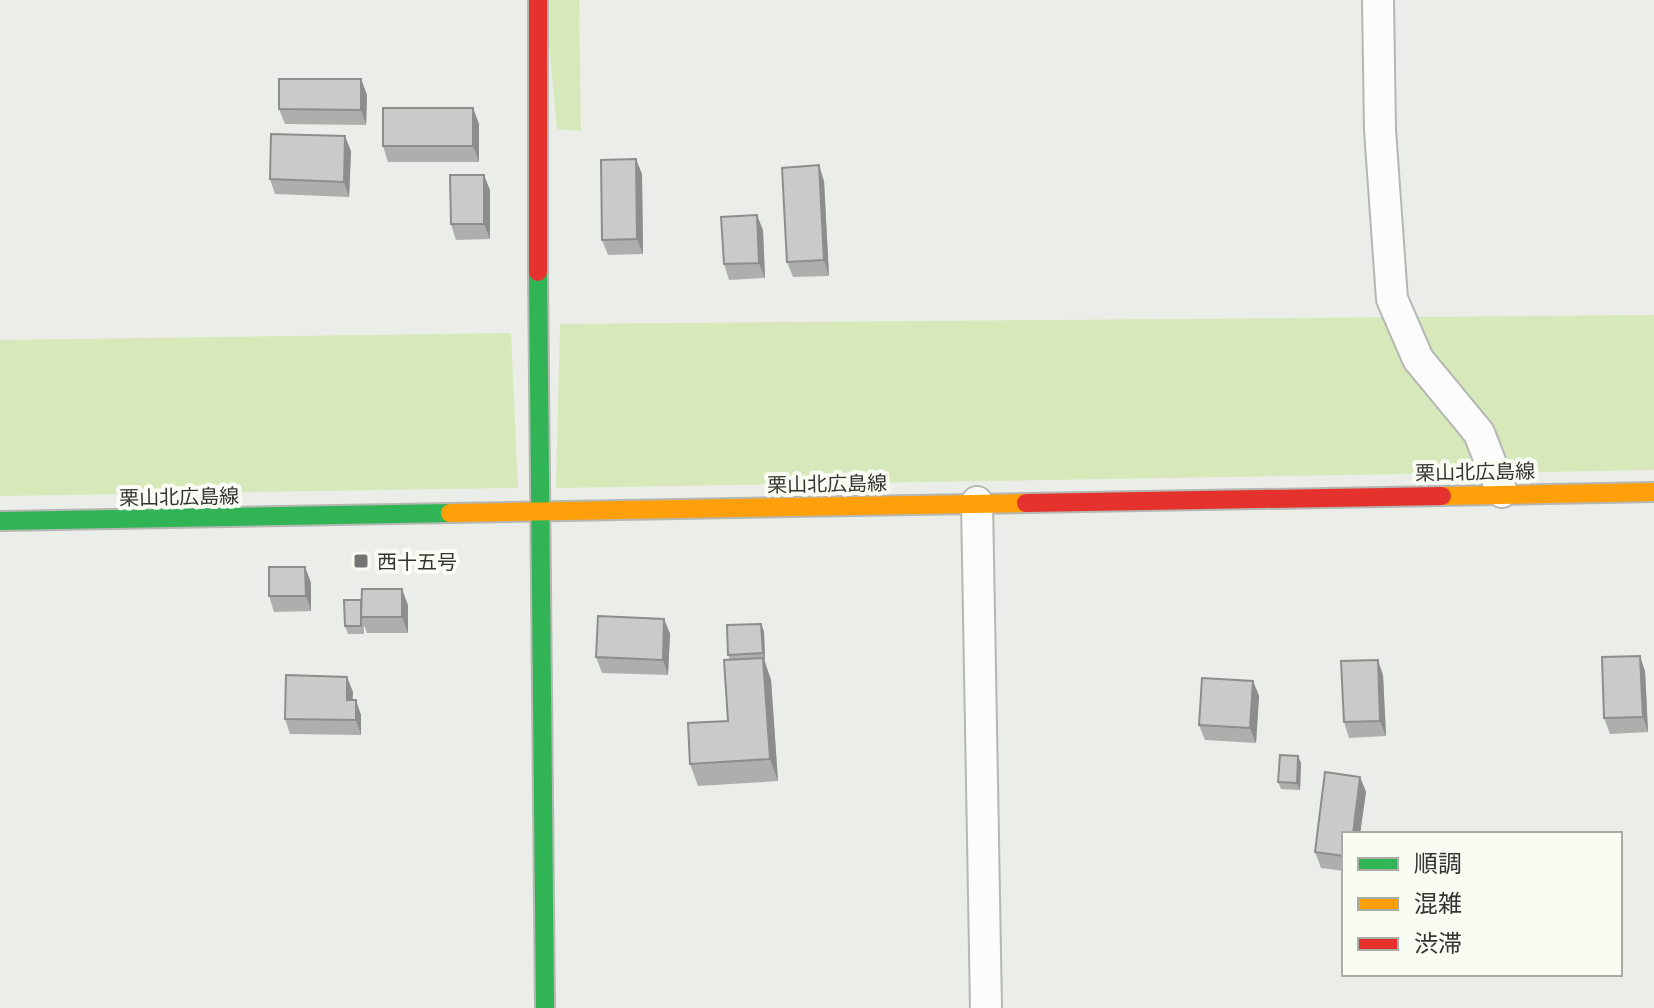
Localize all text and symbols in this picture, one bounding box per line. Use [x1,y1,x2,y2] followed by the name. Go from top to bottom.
[1415,458,1535,484] street label: 栗山北広島線
[767,470,887,496] street label: 栗山北広島線
[119,483,239,509] street label: 栗山北広島線
[377,549,457,573] place label: 西十五号
[352,552,370,570] marker: 西十五号
[1342,832,1622,976] legend
[1414,848,1462,877] text: 順調
[1414,888,1462,917] text: 混雑
[1414,928,1462,957] text: 渋滞

